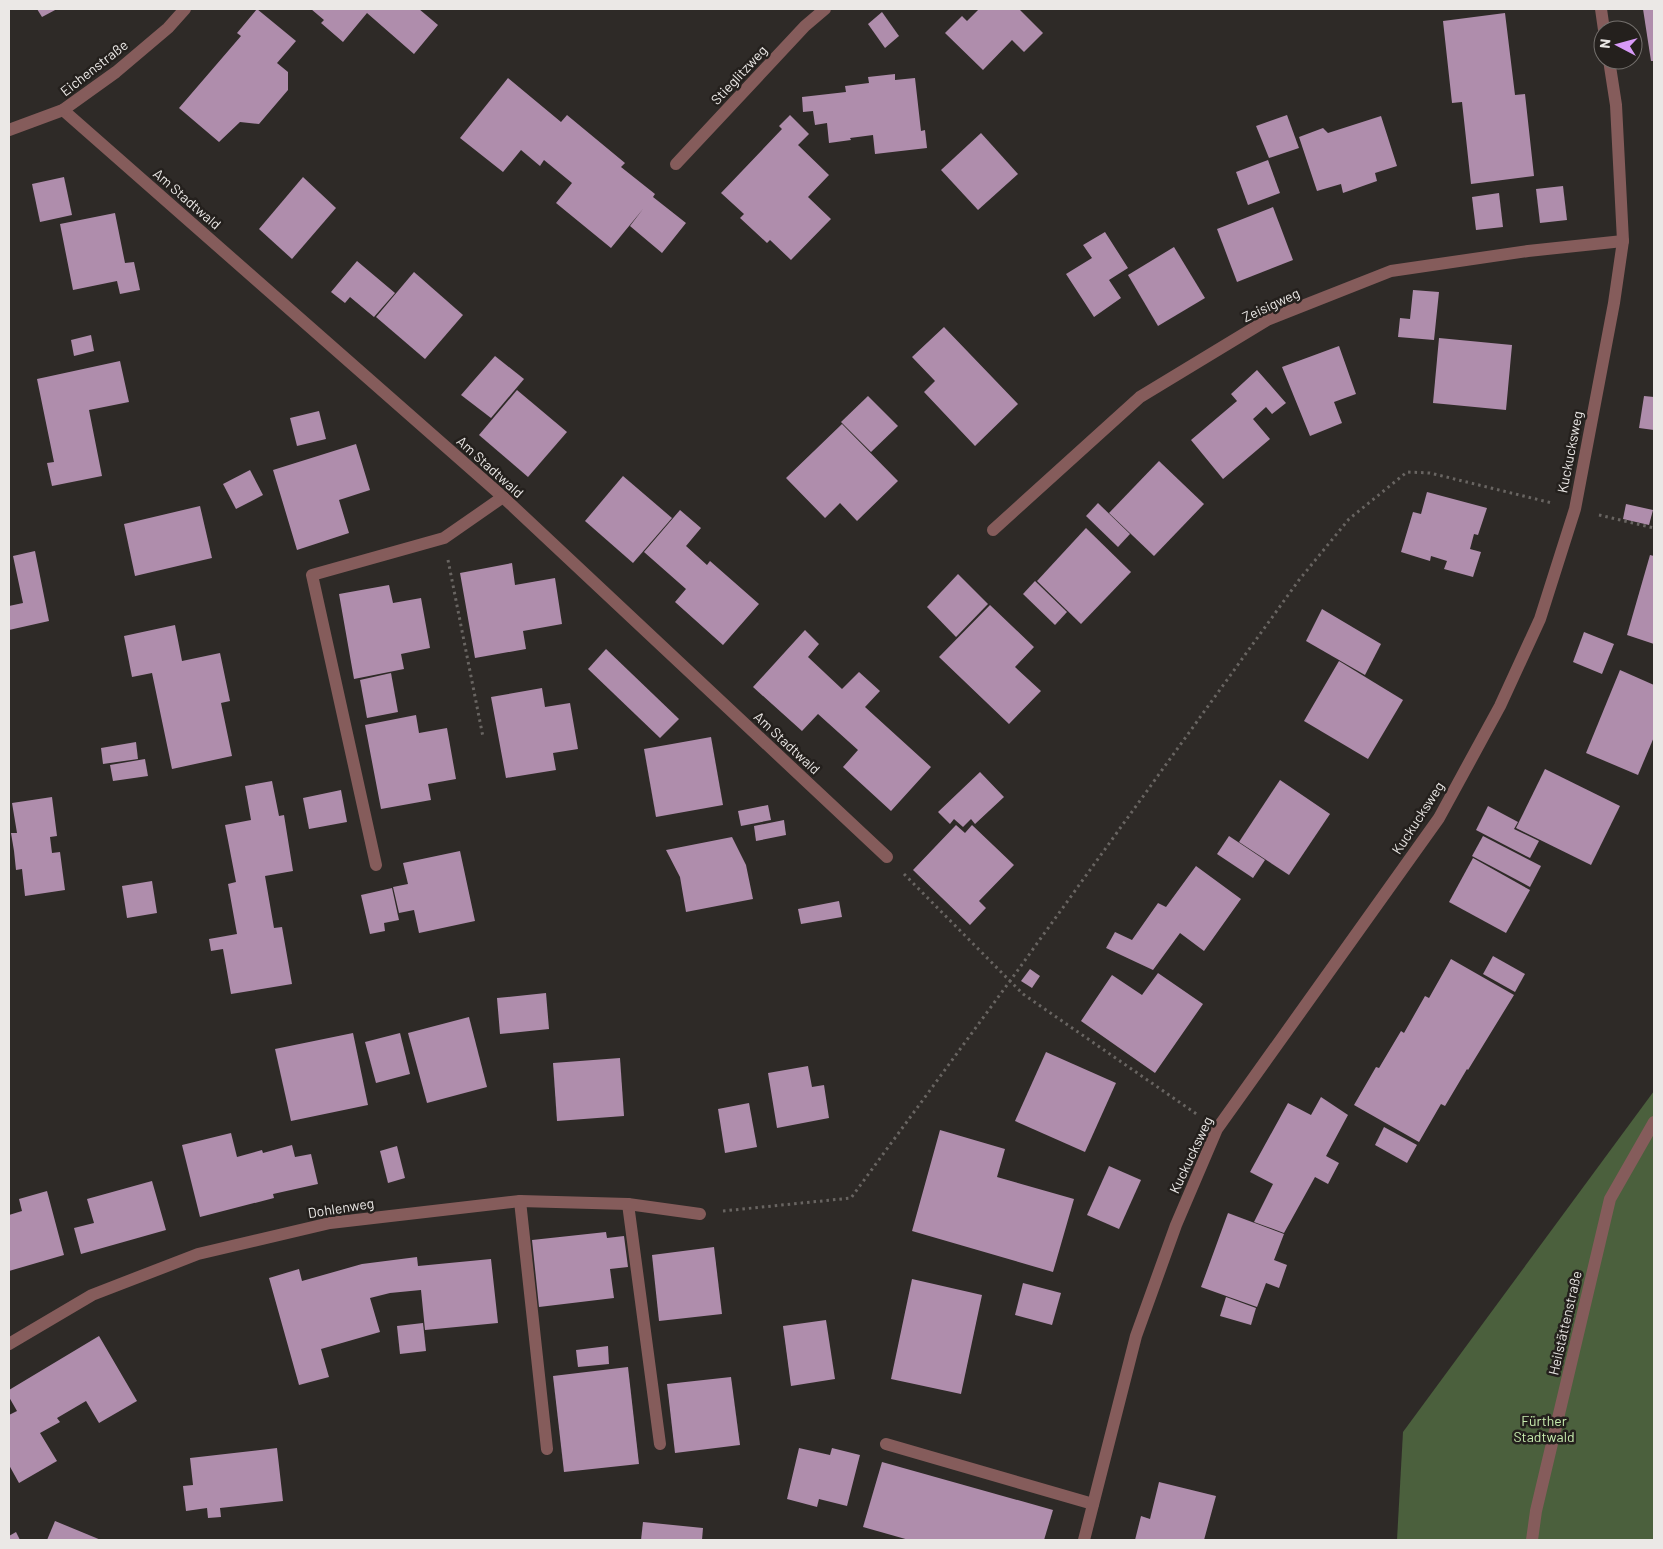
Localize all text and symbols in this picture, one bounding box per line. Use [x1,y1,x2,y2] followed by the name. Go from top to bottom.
[1593,20,1643,70] north arrow
[57,36,131,99] street label: Eichenstraße
[1596,38,1614,49] text: N
[707,42,770,108] street label: Stieglitzweg
[150,165,225,233] street label: Am Stadtwald
[1239,284,1302,325] street label: Zeisigweg
[1553,409,1586,494] street label: Kuckucksweg
[453,432,527,501] street label: Am Stadtwald
[751,708,824,777] street label: Am Stadtwald
[1388,778,1447,857] street label: Kuckucksweg
[1165,1113,1216,1196] street label: Kuckucksweg
[307,1194,375,1221] street label: Dohlenweg
[1544,1269,1585,1377] street label: Heilstättenstraße
[1513,1412,1575,1445] park label: Fürther Stadtwald

